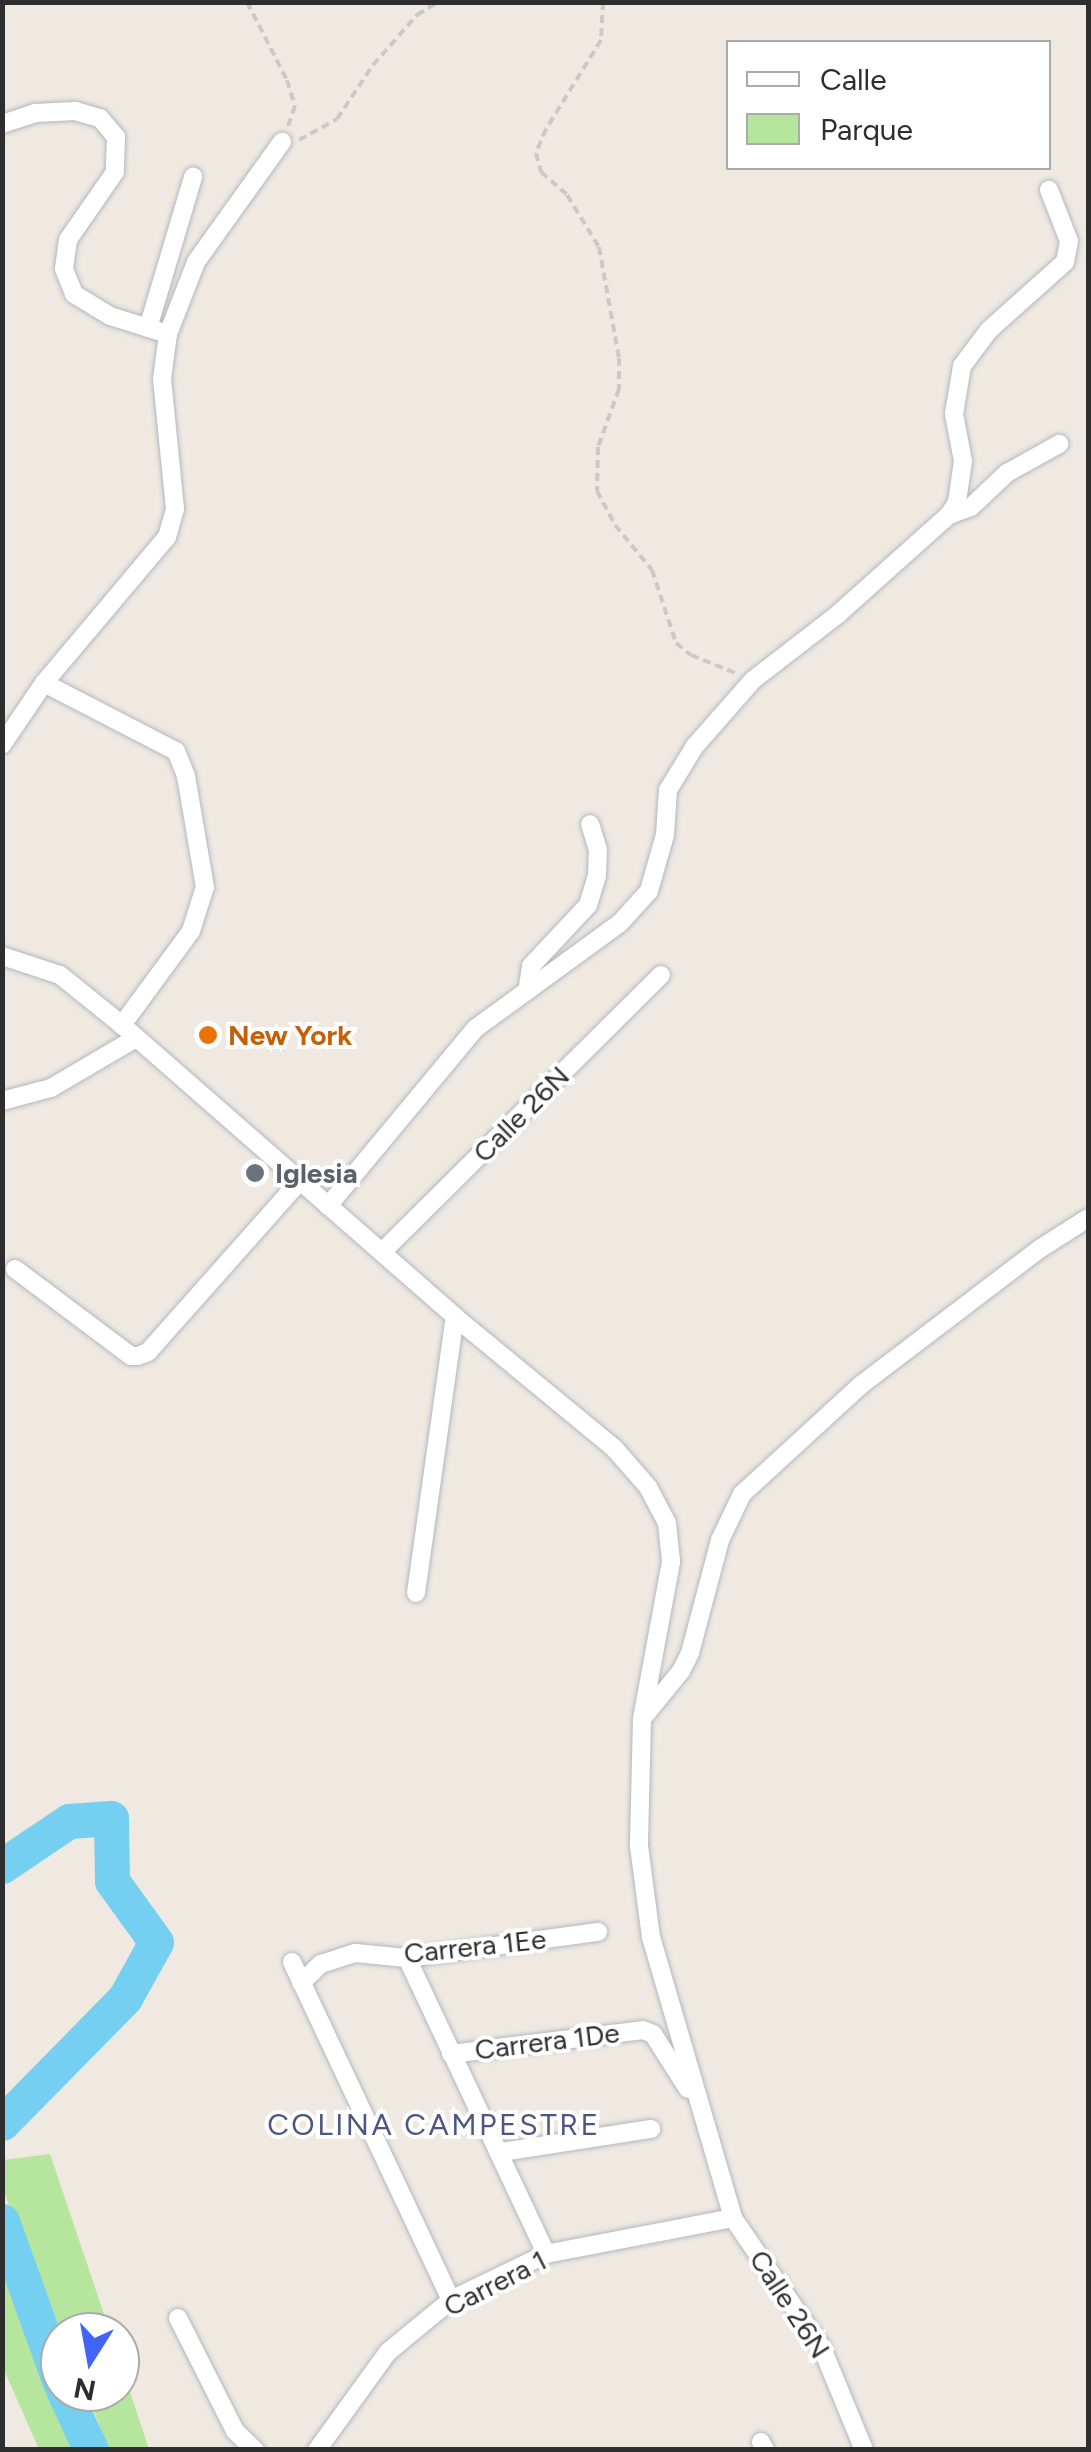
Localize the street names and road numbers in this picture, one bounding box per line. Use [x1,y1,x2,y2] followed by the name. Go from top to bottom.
[466,1059,576,1169] street label: Calle 26N
[402,1922,548,1970] street label: Carrera 1Ee
[473,2015,621,2067] street label: Carrera 1De
[438,2243,552,2323] street label: Carrera 1
[743,2244,837,2364] street label: Calle 26N

